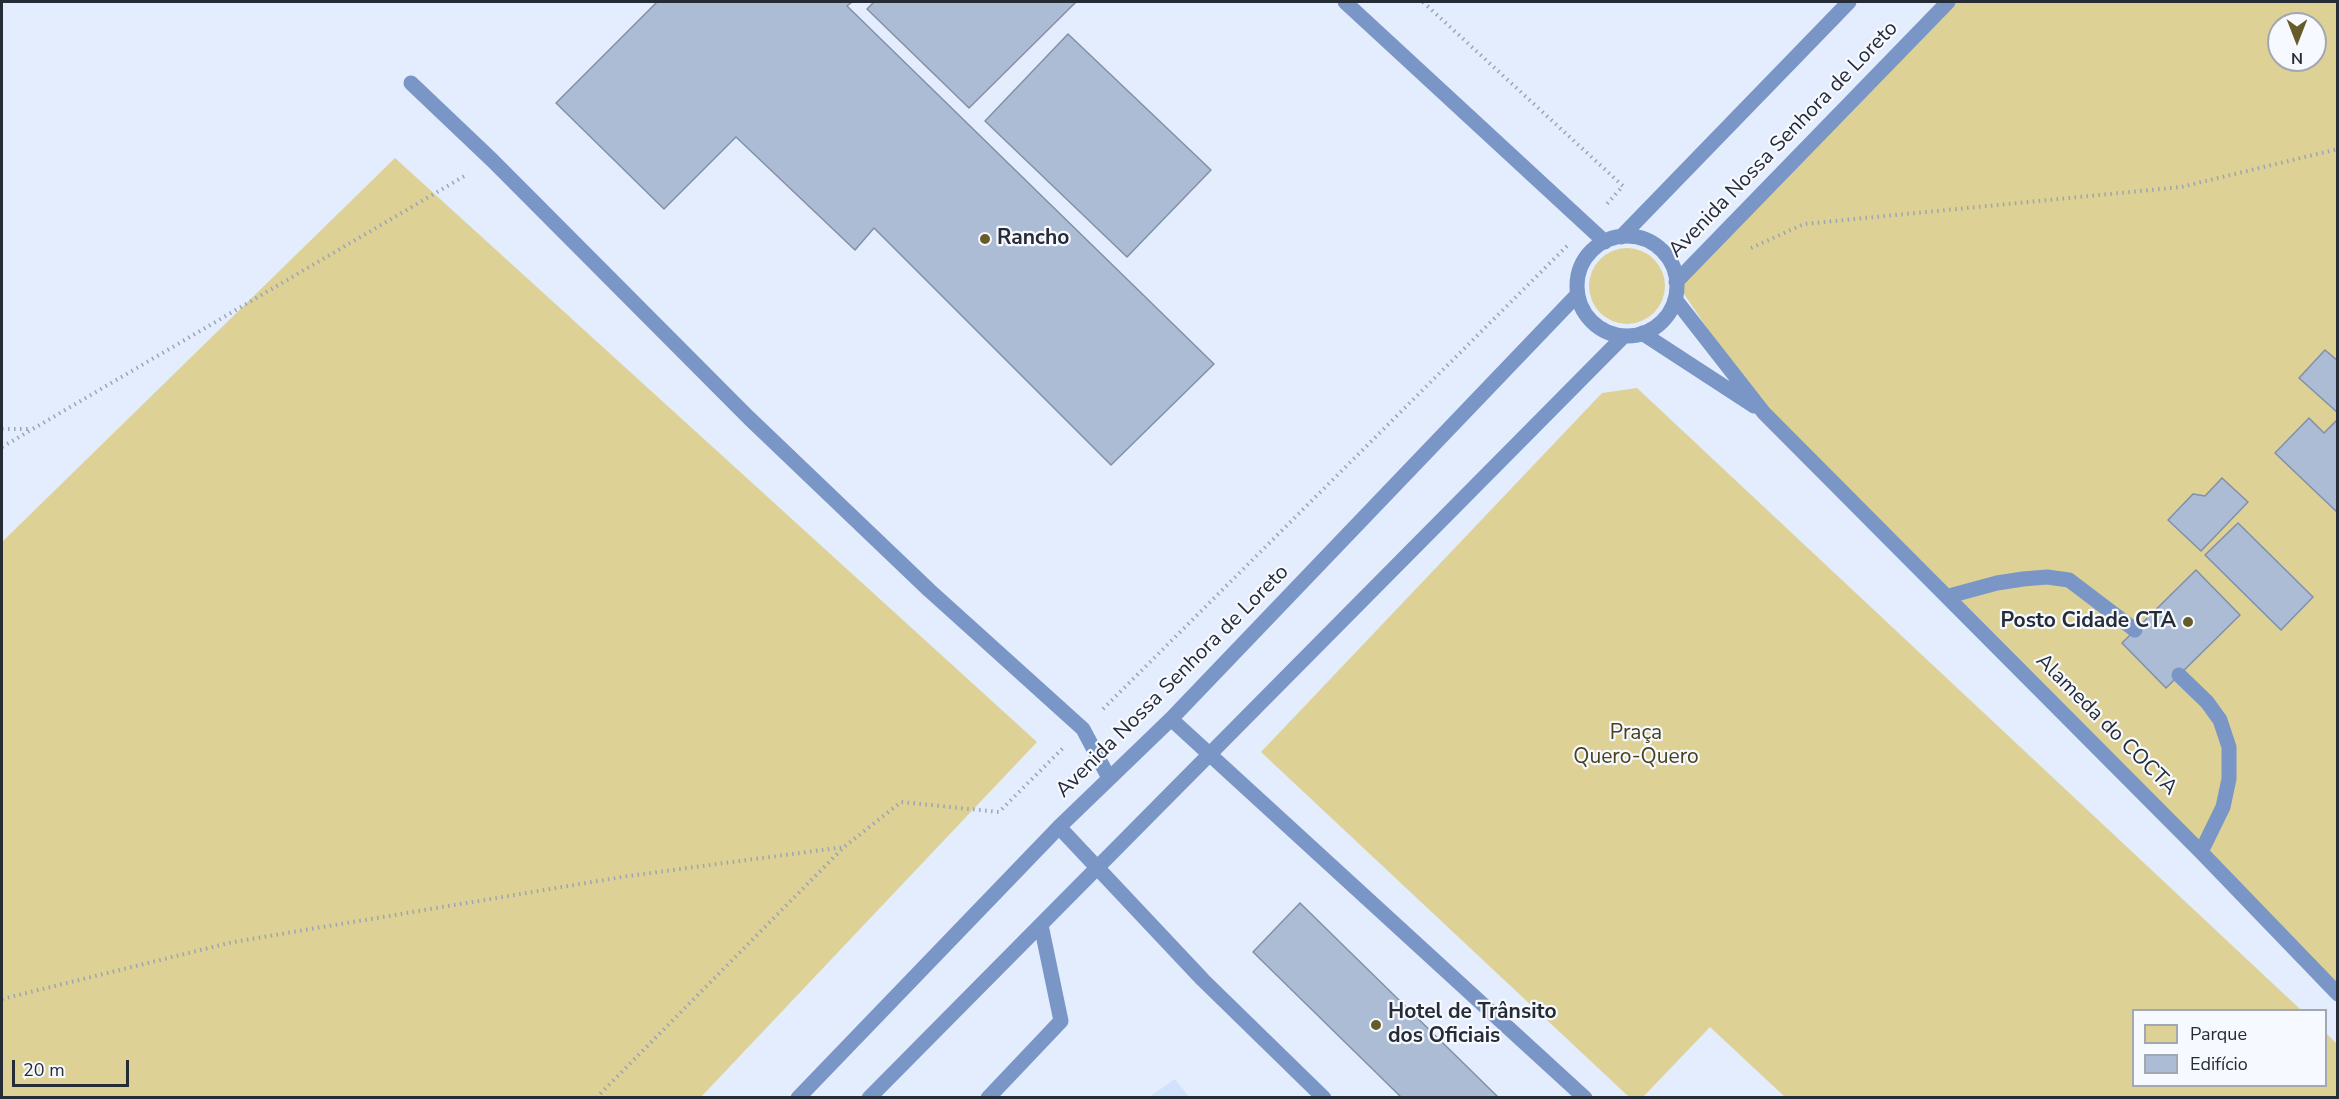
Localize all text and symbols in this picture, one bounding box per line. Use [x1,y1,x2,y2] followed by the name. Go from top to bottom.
[2267,12,2327,72] north arrow
[1664,17,1904,263] street label: Avenida Nossa Senhora de Loreto
[2291,47,2303,69] text: N
[997,226,1069,252] place label: Rancho
[978,232,992,246] marker: Rancho
[1051,560,1295,804] street label: Avenida Nossa Senhora de Loreto
[2000,609,2176,635] place label: Posto Cidade CTA
[2181,615,2195,629] marker: Posto Cidade CTA
[2030,649,2182,801] street label: Alameda do COCTA
[1573,721,1699,771] park label: Praça Quero-Quero
[1388,1000,1557,1050] place label: Hotel de Trânsito dos Oficiais
[2132,1009,2327,1087] legend
[1369,1018,1383,1032] marker: Hotel de Trânsito dos Oficiais
[2190,1022,2247,1046] text: Parque
[15,1048,132,1086] scale bar
[2190,1052,2248,1076] text: Edifício
[23,1058,65,1082] text: 20 m

